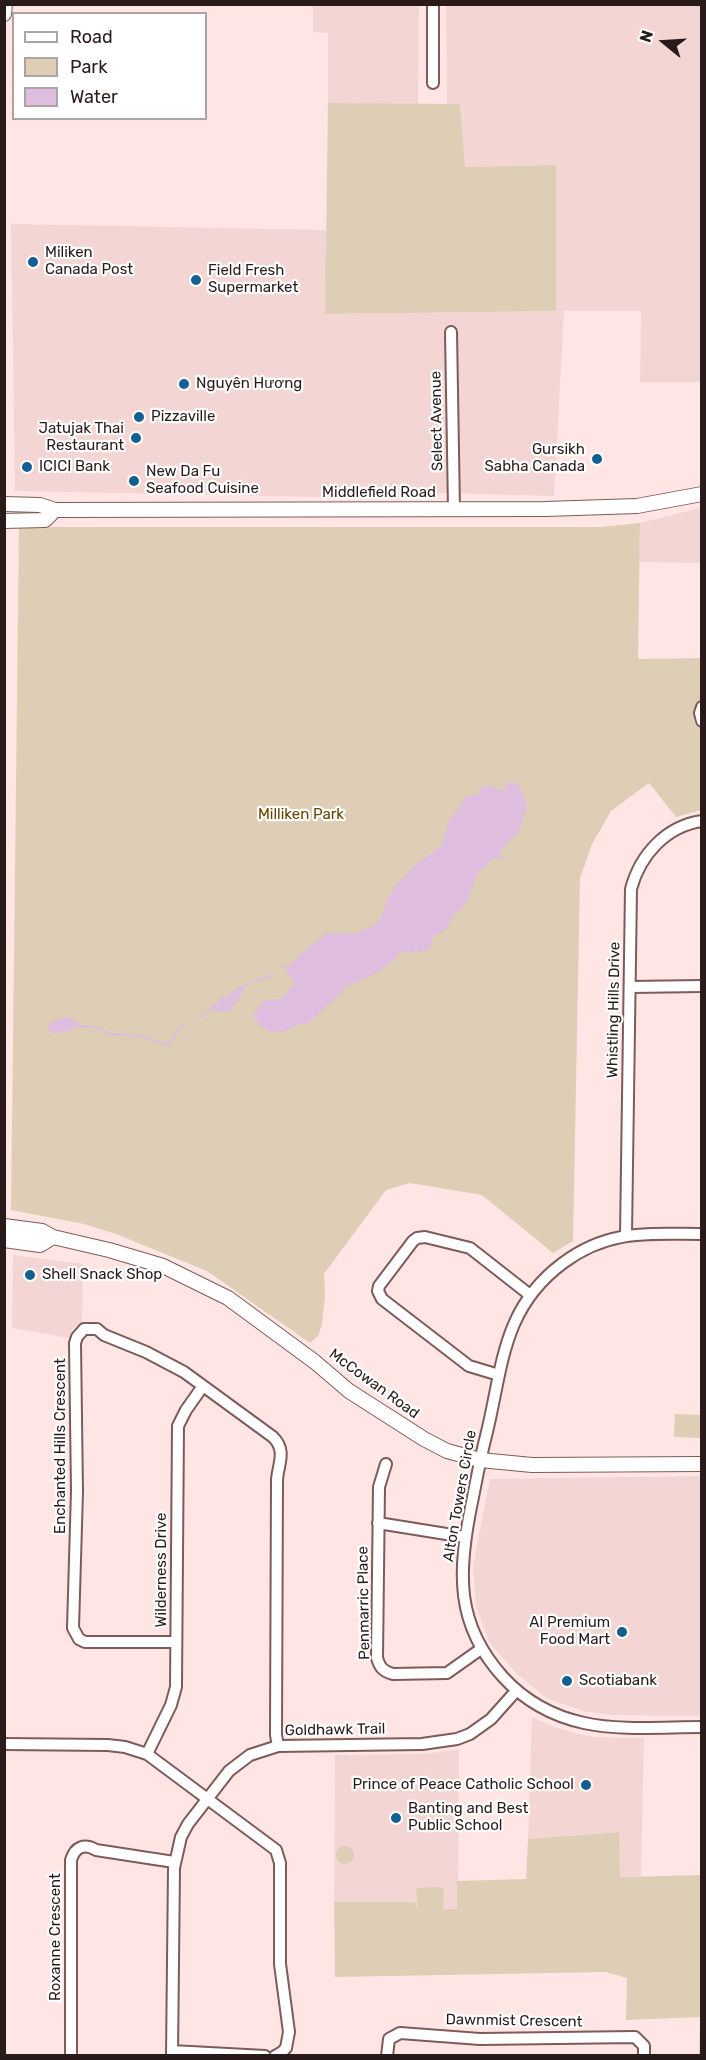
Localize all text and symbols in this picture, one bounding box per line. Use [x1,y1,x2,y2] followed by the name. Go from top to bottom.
[12,12,207,120] legend
[634,12,694,72] north arrow
[70,26,113,48] text: Road
[636,28,657,45] text: N
[70,56,107,78] text: Park
[70,86,118,108] text: Water
[45,244,133,279] place label: Miliken Canada Post
[26,255,40,269] marker: Miliken Canada Post
[208,262,298,297] place label: Field Fresh Supermarket
[189,273,203,287] marker: Field Fresh Supermarket
[427,371,447,471] street label: Select Avenue
[196,375,302,393] place label: Nguyên Hương
[177,377,191,391] marker: Nguyên Hương
[151,408,215,426] place label: Pizzaville
[132,410,146,424] marker: Pizzaville
[38,420,124,455] place label: Jatujak Thai Restaurant
[129,431,143,445] marker: Jatujak Thai Restaurant
[485,441,585,476] place label: Gursikh Sabha Canada
[590,452,604,466] marker: Gursikh Sabha Canada
[39,458,110,476] place label: ICICI Bank
[20,460,34,474] marker: ICICI Bank
[146,463,259,498] place label: New Da Fu Seafood Cuisine
[127,474,141,488] marker: New Da Fu Seafood Cuisine
[322,484,436,502] street label: Middlefield Road
[258,806,344,824] park label: Milliken Park
[604,942,624,1078] street label: Whistling Hills Drive
[42,1266,162,1284] place label: Shell Snack Shop
[23,1268,37,1282] marker: Shell Snack Shop
[325,1345,423,1423] street label: McCowan Road
[52,1358,70,1534] street label: Enchanted Hills Crescent
[440,1429,480,1563] street label: Alton Towers Circle
[153,1513,171,1627] street label: Wilderness Drive
[354,1546,374,1660] street label: Penmarric Place
[529,1614,610,1649] place label: AI Premium Food Mart
[615,1625,629,1639] marker: AI Premium Food Mart
[579,1672,657,1690] place label: Scotiabank
[560,1674,574,1688] marker: Scotiabank
[284,1720,386,1740] street label: Goldhawk Trail
[352,1776,574,1794] place label: Prince of Peace Catholic School
[579,1778,593,1792] marker: Prince of Peace Catholic School
[408,1800,528,1835] place label: Banting and Best Public School
[389,1811,403,1825] marker: Banting and Best Public School
[47,1873,65,2001] street label: Roxanne Crescent
[445,2011,583,2031] street label: Dawnmist Crescent

